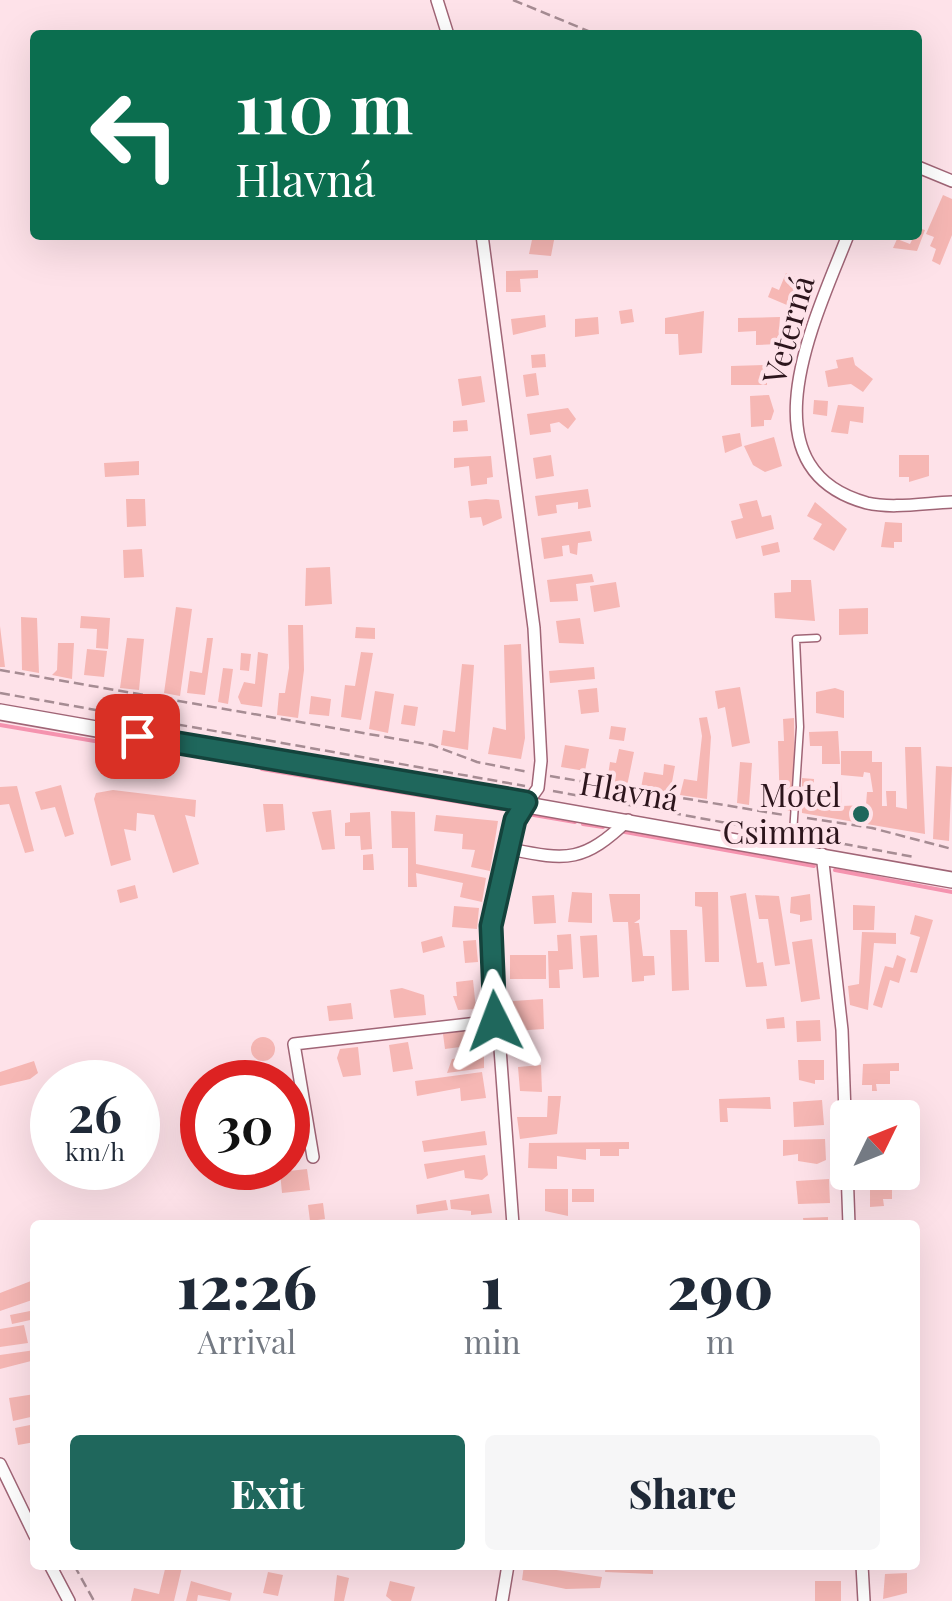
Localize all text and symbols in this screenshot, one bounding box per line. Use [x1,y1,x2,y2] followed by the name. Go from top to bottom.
[235,58,413,152] text: 110 m
[70,70,200,200] icon: left
[235,148,375,208] text: Hlavná
[750,270,823,390] street label: Veterná
[95,694,180,779] pin
[110,709,165,764] icon: arrive
[577,760,682,819] street label: Hlavná
[723,772,841,852] place label: Motel Csimma
[850,803,872,825] marker: Motel Csimma
[443,969,547,1073] position arrow
[180,1060,310,1190] speed limit sign: 30
[68,1079,122,1146] text: 26
[830,1100,920,1190] north arrow
[830,1100,920,1190] map controls
[65,1134,125,1167] text: km/h
[177,1244,317,1324] text: 12:26
[481,1244,504,1324] text: 1
[667,1244,773,1324] text: 290
[198,1319,296,1362] text: Arrival
[464,1319,521,1362] text: min
[706,1319,735,1362] text: m
[70,1435,465,1550] button: Exit
[485,1435,880,1550] button: Share

